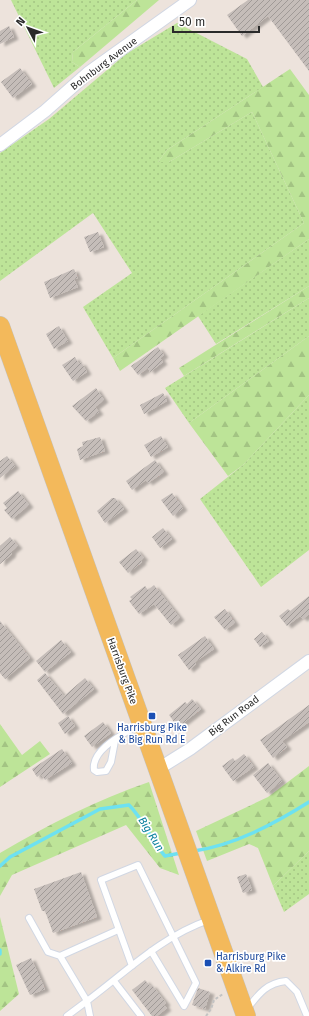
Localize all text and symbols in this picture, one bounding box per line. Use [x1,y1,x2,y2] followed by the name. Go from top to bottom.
[8,8,48,48] north arrow
[173,8,259,34] scale bar
[14,15,28,29] text: N
[179,15,205,29] text: 50 m
[68,35,140,93] street label: Bohnburg Avenue
[104,636,140,706] street label: Harrisburg Pike
[206,693,262,739] street label: Big Run Road
[147,711,157,721] marker: Harrisburg Pike & Big Run Rd E
[117,722,187,746] place label: Harrisburg Pike & Big Run Rd E
[135,814,167,854] water label: Big Run
[216,951,286,975] place label: Harrisburg Pike & Alkire Rd
[203,958,213,968] marker: Harrisburg Pike & Alkire Rd

